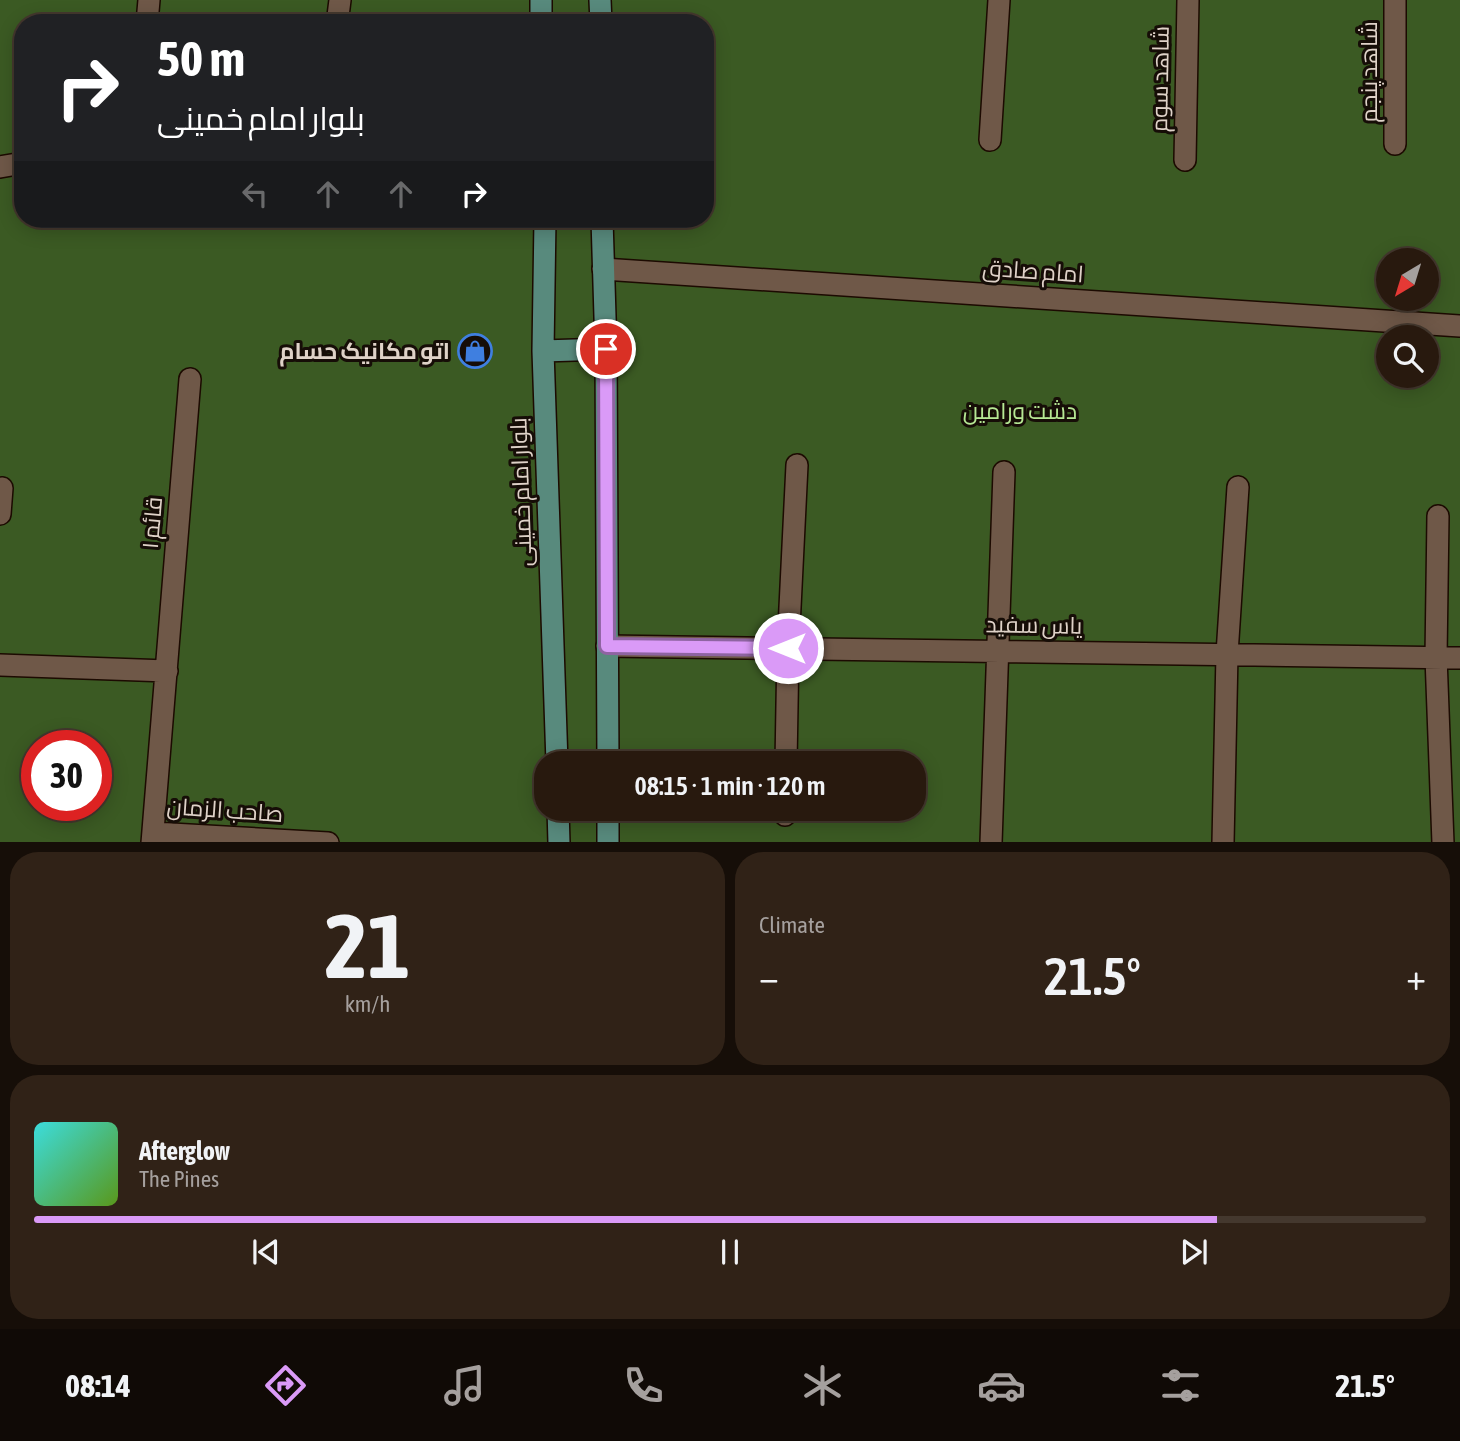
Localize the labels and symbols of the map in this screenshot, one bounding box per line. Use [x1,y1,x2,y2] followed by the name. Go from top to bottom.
[1356,21,1385,123] street label: شاهد پنجم
[1146,26,1177,132] street label: شاهد سوم
[1376,248,1438,312] north arrow
[981,254,1085,291] street label: امام صادق
[576,319,636,379] pin
[456,332,494,370] shop icon: اتو مکانیک حسام
[279,338,450,367] place label: اتو مکانیک حسام
[963,398,1077,425] park label: دشت ورامین
[505,417,540,567] street label: بلوار امام خمینی
[137,496,170,550] street label: قائم ۱
[751,611,825,685] position arrow
[985,611,1083,640] street label: یاس سفید
[21,730,112,821] speed limit sign: 30
[166,793,284,828] street label: صاحب الزمان

